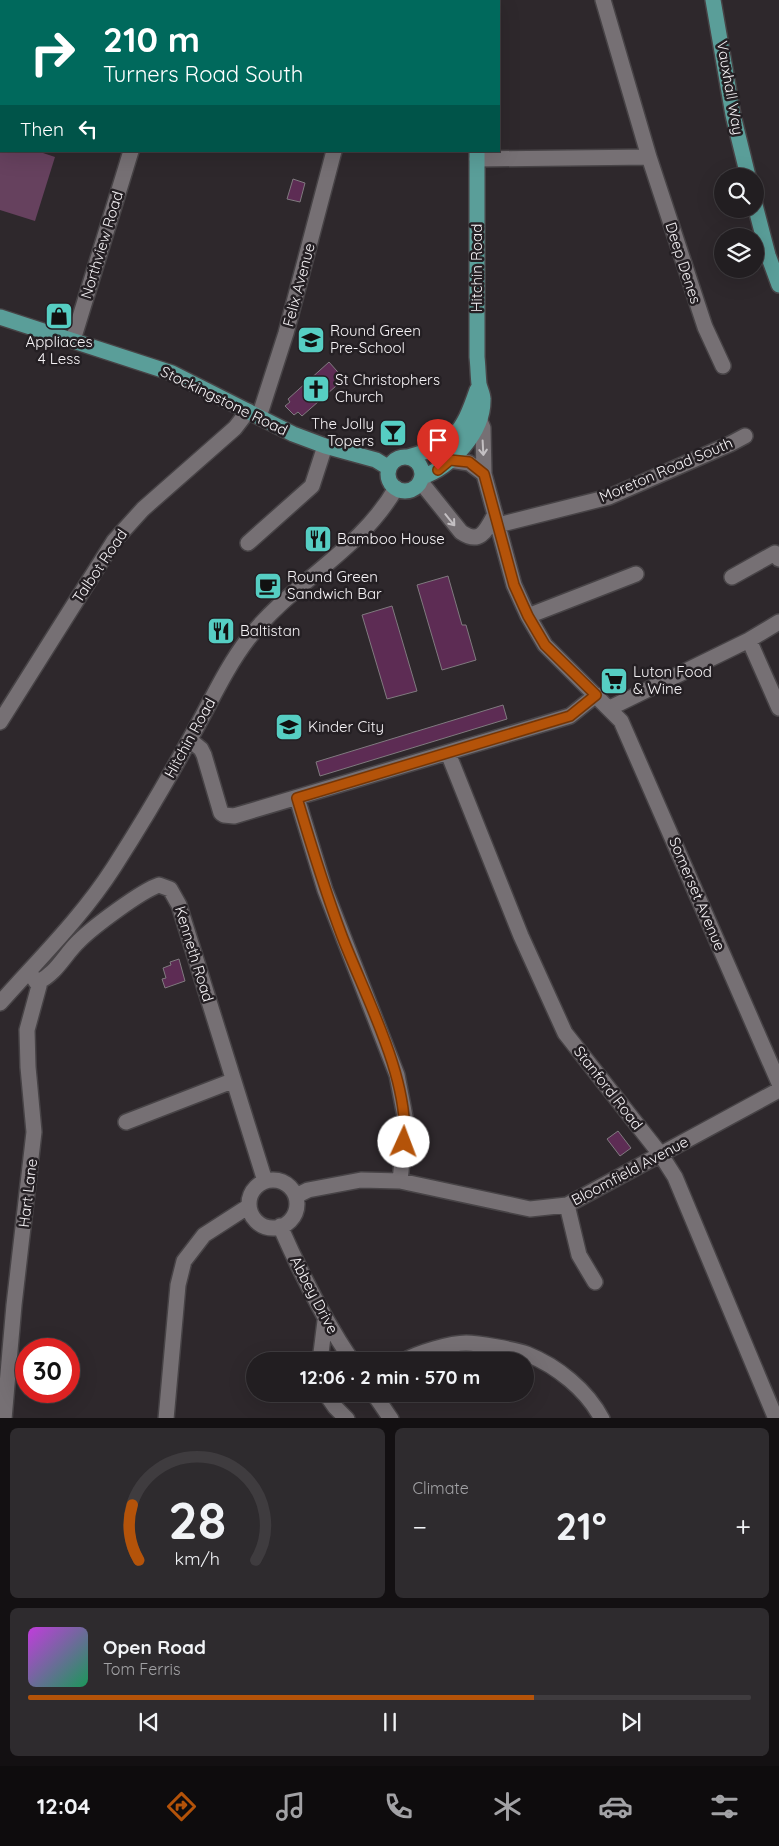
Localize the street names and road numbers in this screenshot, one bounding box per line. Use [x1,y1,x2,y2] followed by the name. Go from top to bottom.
[713,39,748,136] street label: Vauxhall Way
[76,189,127,301] street label: Northview Road
[661,220,706,306] street label: Deep Denes
[467,224,486,312] street label: Hitchin Road
[278,241,319,329] street label: Felix Avenue
[158,362,291,440] street label: Stockingstone Road
[596,433,735,506] street label: Moreton Road South
[68,525,131,606] street label: Talbot Road
[160,694,219,781] street label: Hitchin Road
[665,834,730,953] street label: Somerset Avenue
[171,904,218,1004] street label: Kenneth Road
[570,1042,647,1133] street label: Stanford Road
[568,1132,691,1209] street label: Bloomfield Avenue
[14,1158,41,1228] street label: Hart Lane
[286,1253,343,1337] street label: Abbey Drive

